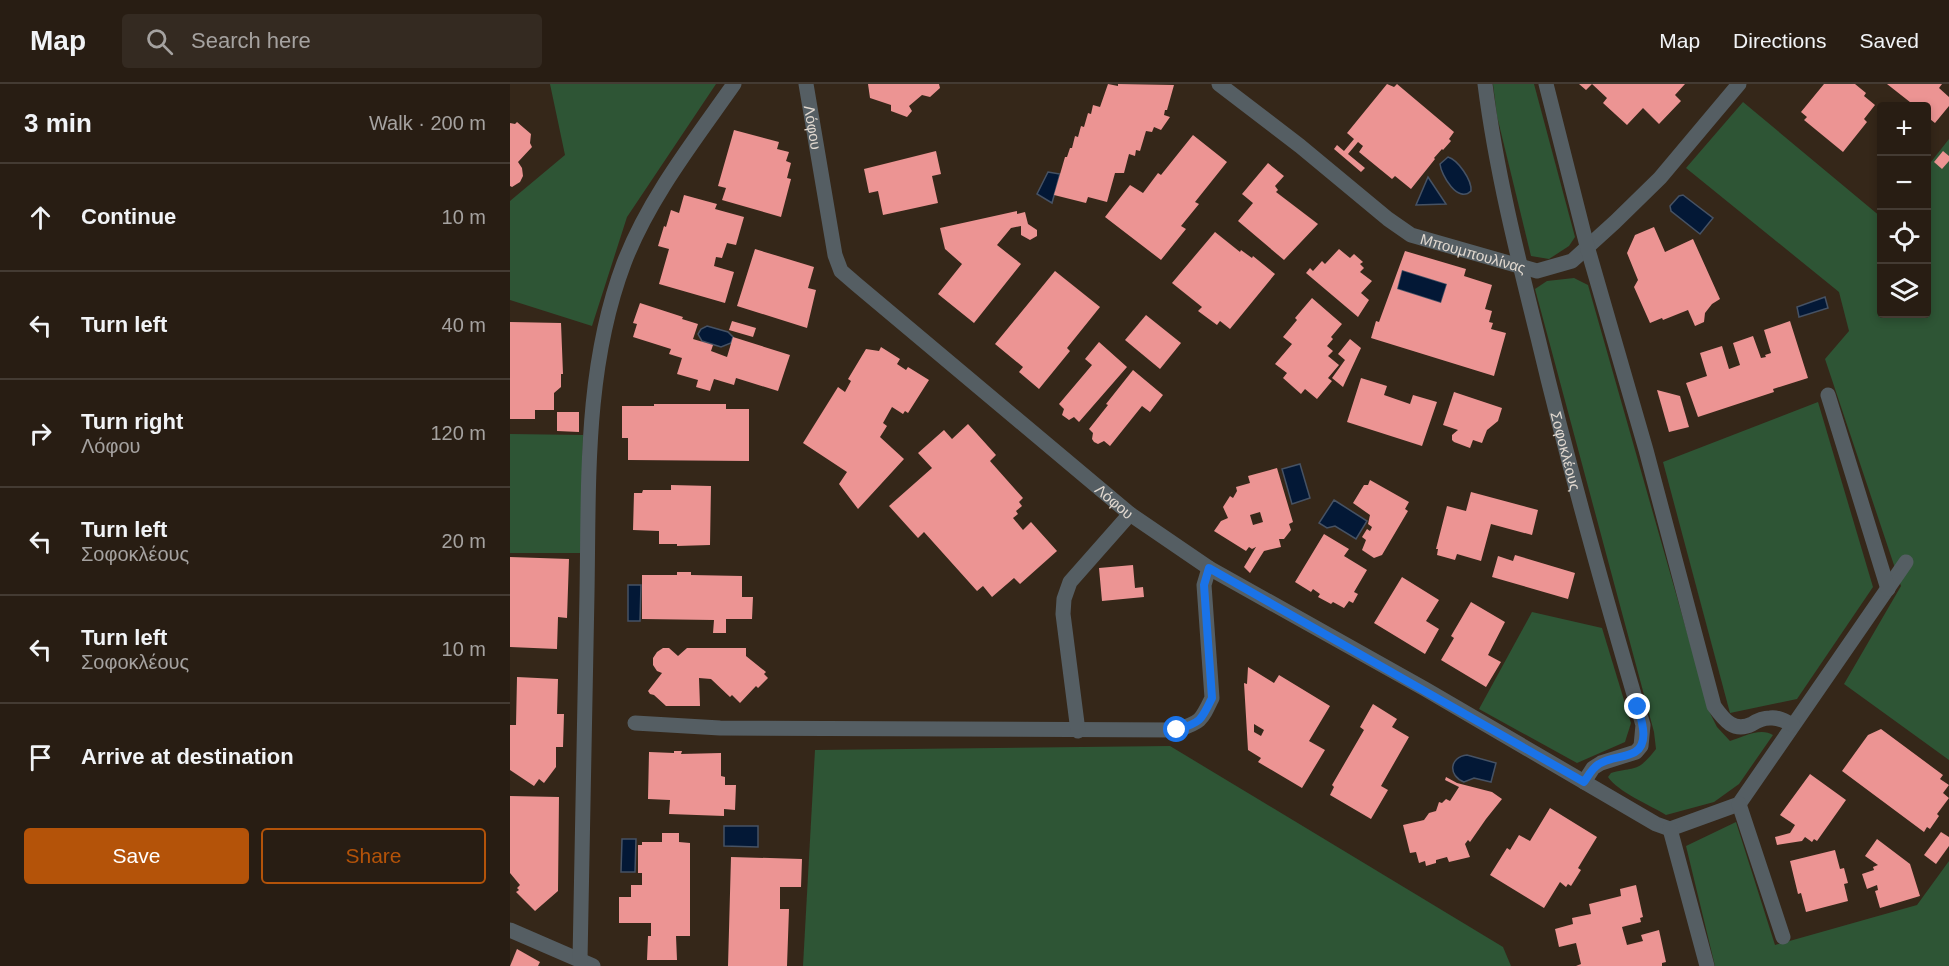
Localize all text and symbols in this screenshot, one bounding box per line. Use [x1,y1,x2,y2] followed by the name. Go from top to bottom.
[122,14,542,68] search box
[30,25,86,56] text: Map
[143,25,176,58] icon: search
[191,28,311,53] text: Search here
[1659,29,1700,52] text: Map
[1733,29,1826,52] text: Directions
[1859,29,1919,52] text: Saved
[1877,102,1931,318] map controls
[1877,102,1931,156] button: +
[801,104,825,151] street label: Λόφου
[24,108,92,138] text: 3 min
[369,112,486,134] text: Walk · 200 m
[1877,156,1931,210] button: −
[24,201,57,234] icon: ahead
[81,204,176,229] text: Continue
[442,206,486,228] text: 10 m
[1877,210,1931,264] button: locate
[1419,230,1528,276] street label: Μπουμπουλίνας
[1877,264,1931,318] button: layers
[24,309,57,342] icon: left
[81,312,167,337] text: Turn left
[442,314,486,336] text: 40 m
[81,409,183,434] text: Turn right
[1548,410,1585,492] street label: Σοφοκλέους
[24,417,57,450] icon: right
[430,422,486,444] text: 120 m
[81,435,141,457] text: Λόφου
[1092,480,1137,522] street label: Λόφου
[81,517,167,542] text: Turn left
[24,525,57,558] icon: left
[442,530,486,552] text: 20 m
[81,543,189,565] text: Σοφοκλέους
[81,625,167,650] text: Turn left
[24,633,57,666] icon: left
[442,638,486,660] text: 10 m
[81,651,189,673] text: Σοφοκλέους
[1624,693,1650,719] route end
[1163,716,1189,742] route start
[24,741,57,774] icon: arrive
[81,744,294,769] text: Arrive at destination
[24,828,249,884] button: Save
[261,828,486,884] button: Share

